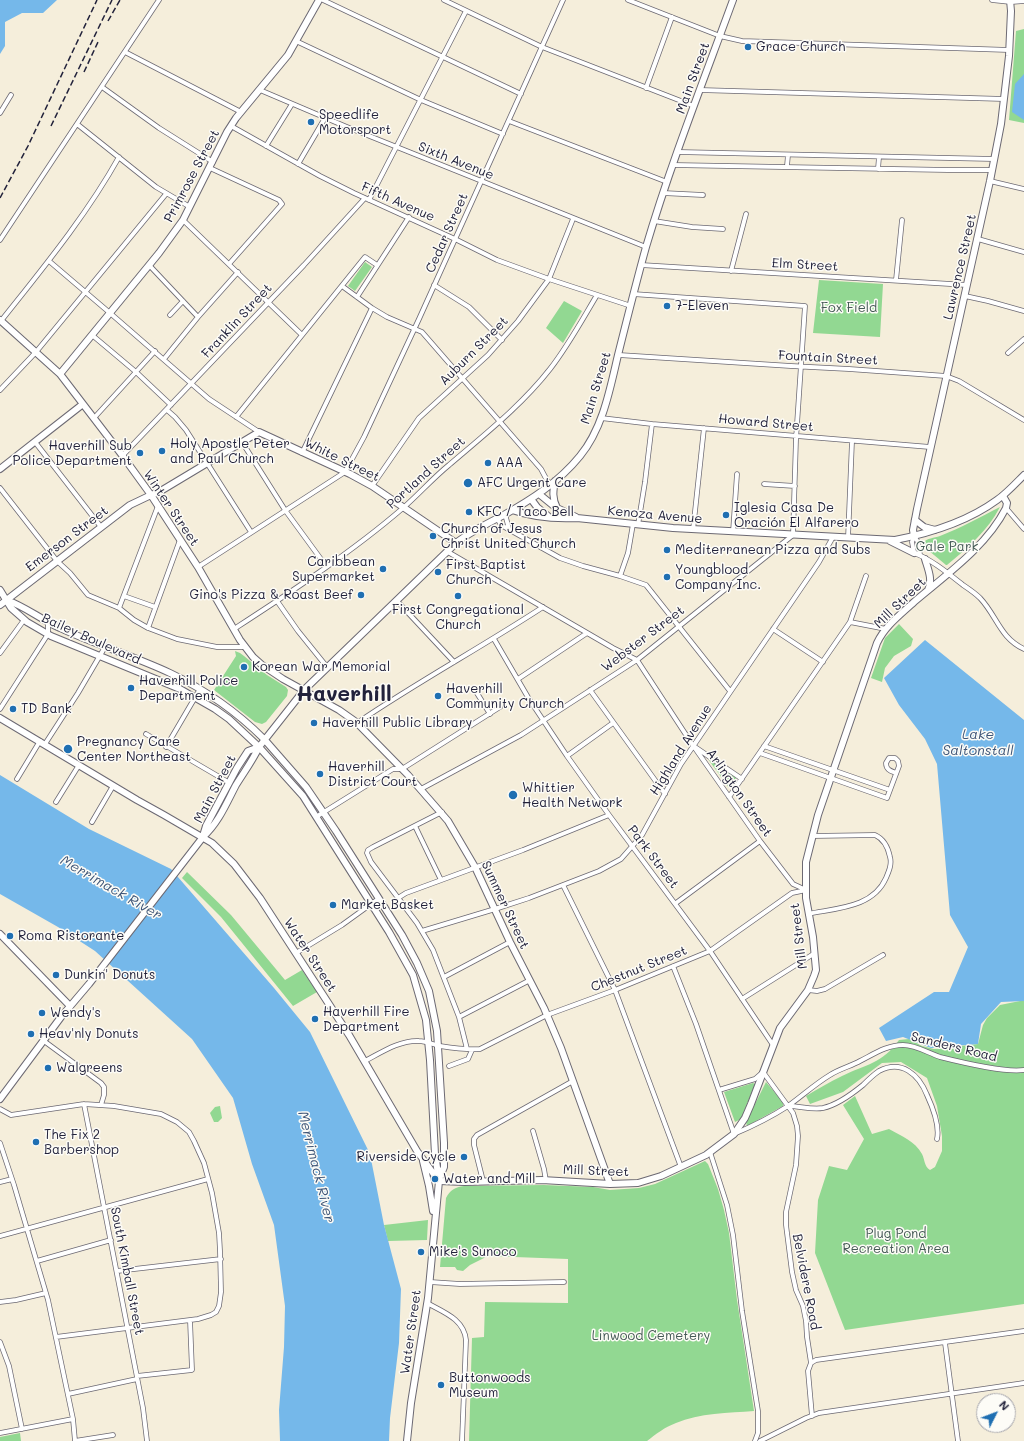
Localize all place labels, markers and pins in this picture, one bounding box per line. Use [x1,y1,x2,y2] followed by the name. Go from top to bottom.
[756,39,845,55] place label: Grace Church
[743,42,753,52] marker: Grace Church
[319,107,391,138] place label: Speedlife Motorsport
[306,117,316,127] marker: Speedlife Motorsport
[675,298,729,314] place label: 7-Eleven
[662,301,672,311] marker: 7-Eleven
[170,436,290,467] place label: Holy Apostle Peter and Paul Church
[13,438,132,469] place label: Haverhill Sub Police Department
[157,446,167,456] marker: Holy Apostle Peter and Paul Church
[135,448,145,458] marker: Haverhill Sub Police Department
[496,455,523,471] place label: AAA
[483,458,493,468] marker: AAA
[477,475,587,491] place label: AFC Urgent Care
[462,477,474,489] marker: AFC Urgent Care
[734,500,859,531] place label: Iglesia Casa De Oración El Alfarero
[477,504,574,520] place label: KFC / Taco Bell
[464,507,474,517] marker: KFC / Taco Bell
[721,510,731,520] marker: Iglesia Casa De Oración El Alfarero
[441,521,576,552] place label: Church of Jesus Christ United Church
[428,531,438,541] marker: Church of Jesus Christ United Church
[675,542,871,558] place label: Mediterranean Pizza and Subs
[662,545,672,555] marker: Mediterranean Pizza and Subs
[292,554,375,585] place label: Caribbean Supermarket
[446,557,526,588] place label: First Baptist Church
[675,562,761,593] place label: Youngblood Company Inc.
[378,564,388,574] marker: Caribbean Supermarket
[433,567,443,577] marker: First Baptist Church
[662,572,672,582] marker: Youngblood Company Inc.
[189,587,353,603] place label: Gino's Pizza & Roast Beef
[356,590,366,600] marker: Gino's Pizza & Roast Beef
[453,591,463,601] marker: First Congregational Church
[392,602,524,633] place label: First Congregational Church
[252,659,390,675] place label: Korean War Memorial
[239,662,249,672] marker: Korean War Memorial
[139,673,238,704] place label: Haverhill Police Department
[446,681,564,712] place label: Haverhill Community Church
[126,683,136,693] marker: Haverhill Police Department
[433,691,443,701] marker: Haverhill Community Church
[21,701,72,717] place label: TD Bank
[8,704,18,714] marker: TD Bank
[322,715,472,731] place label: Haverhill Public Library
[309,718,319,728] marker: Haverhill Public Library
[77,734,191,765] place label: Pregnancy Care Center Northeast
[62,743,74,755] marker: Pregnancy Care Center Northeast
[328,759,417,790] place label: Haverhill District Court
[315,769,325,779] marker: Haverhill District Court
[522,780,622,811] place label: Whittier Health Network
[507,789,519,801] marker: Whittier Health Network
[341,897,434,913] place label: Market Basket
[328,900,338,910] marker: Market Basket
[18,928,124,944] place label: Roma Ristorante
[5,931,15,941] marker: Roma Ristorante
[64,967,155,983] place label: Dunkin' Donuts
[51,970,61,980] marker: Dunkin' Donuts
[323,1004,410,1035] place label: Haverhill Fire Department
[50,1005,101,1021] place label: Wendy's
[37,1008,47,1018] marker: Wendy's
[310,1014,320,1024] marker: Haverhill Fire Department
[39,1026,139,1042] place label: Heav'nly Donuts
[26,1029,36,1039] marker: Heav'nly Donuts
[56,1060,122,1076] place label: Walgreens
[43,1063,53,1073] marker: Walgreens
[44,1127,119,1158] place label: The Fix 2 Barbershop
[31,1137,41,1147] marker: The Fix 2 Barbershop
[356,1149,456,1165] place label: Riverside Cycle
[459,1152,469,1162] marker: Riverside Cycle
[443,1171,536,1187] place label: Water and Mill
[430,1174,440,1184] marker: Water and Mill
[429,1244,516,1260] place label: Mike's Sunoco
[416,1247,426,1257] marker: Mike's Sunoco
[449,1370,531,1401] place label: Buttonwoods Museum
[436,1380,446,1390] marker: Buttonwoods Museum

